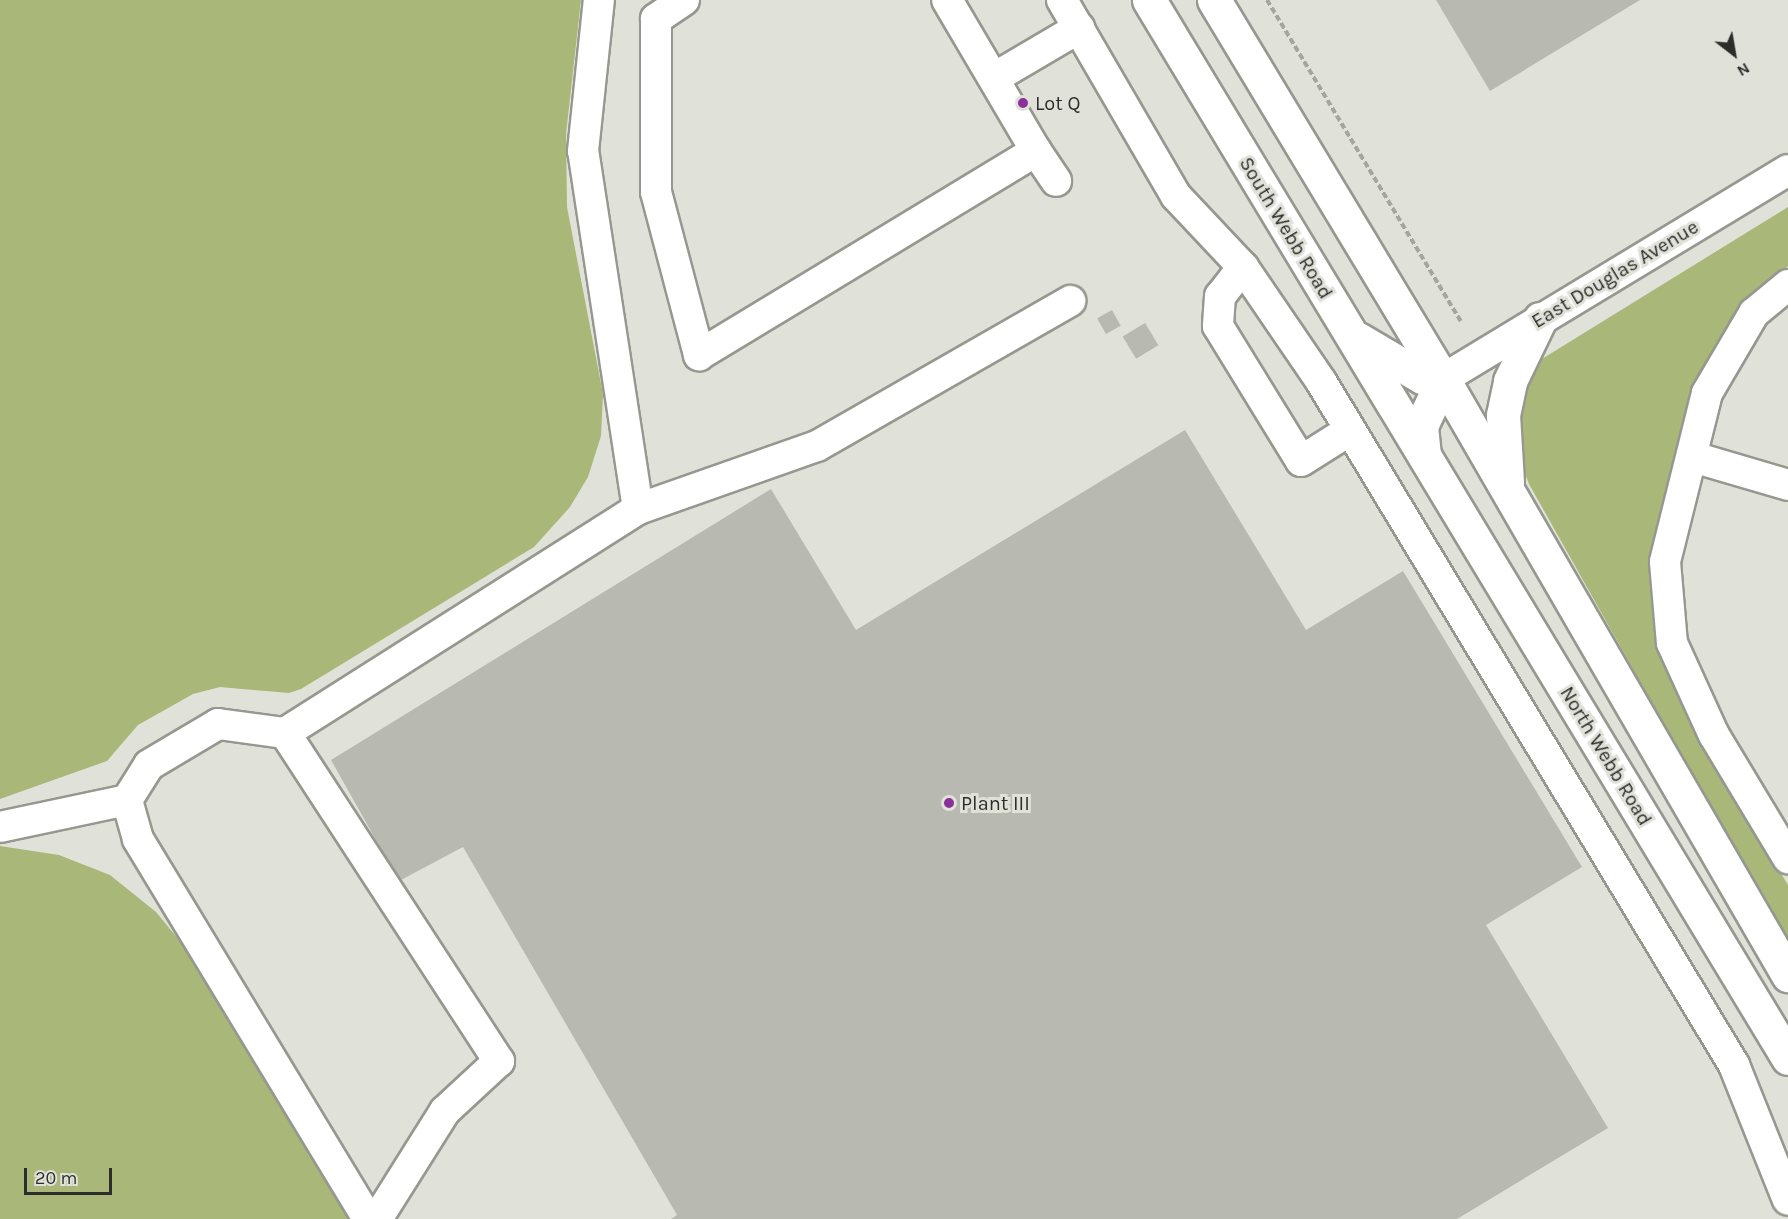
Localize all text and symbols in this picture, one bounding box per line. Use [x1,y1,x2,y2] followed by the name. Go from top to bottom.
[1704,24,1764,84] north arrow
[1734,59,1753,81] text: N
[1035,91,1081,115] place label: Lot Q
[1016,96,1030,110] marker: Lot Q
[1234,153,1338,303] street label: South Webb Road
[1527,215,1703,333] street label: East Douglas Avenue
[1555,682,1657,830] street label: North Webb Road
[961,791,1030,815] place label: Plant III
[942,796,956,810] marker: Plant III
[27,1156,116,1194] scale bar
[35,1167,77,1189] text: 20 m

